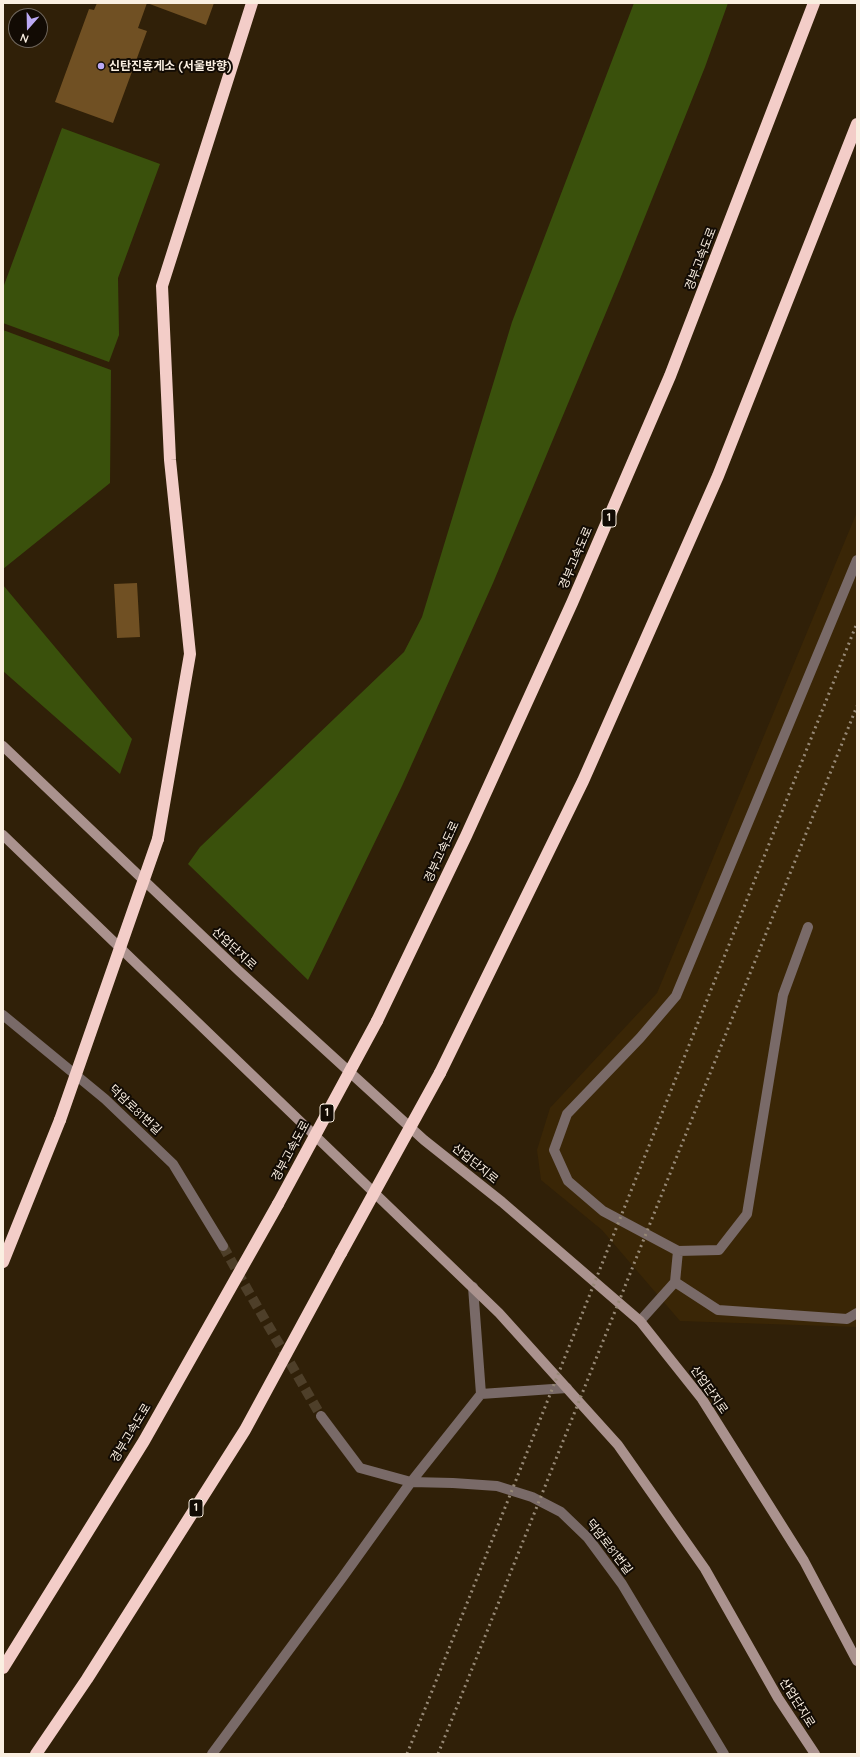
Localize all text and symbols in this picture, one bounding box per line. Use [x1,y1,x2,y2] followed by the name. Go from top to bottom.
[8,8,48,48] north arrow
[18,30,30,46] text: N
[109,59,231,73] place label: 신탄진휴게소 (서울방향)
[96,61,106,71] marker: 신탄진휴게소 (서울방향)
[682,225,720,293] street label: 경부고속도로
[602,509,616,527] road number: 1
[556,525,596,591] street label: 경부고속도로
[421,819,463,885] street label: 경부고속도로
[209,925,259,973] street label: 산업단지로
[106,1082,164,1138] street label: 덕암로81번길
[320,1104,334,1122] road number: 1
[269,1118,313,1184] street label: 경부고속도로
[449,1141,501,1187] street label: 산업단지로
[687,1363,731,1417] street label: 산업단지로
[108,1401,154,1465] street label: 경부고속도로
[189,1499,203,1517] road number: 1
[583,1517,635,1577] street label: 덕암로81번길
[776,1676,818,1730] street label: 산업단지로

